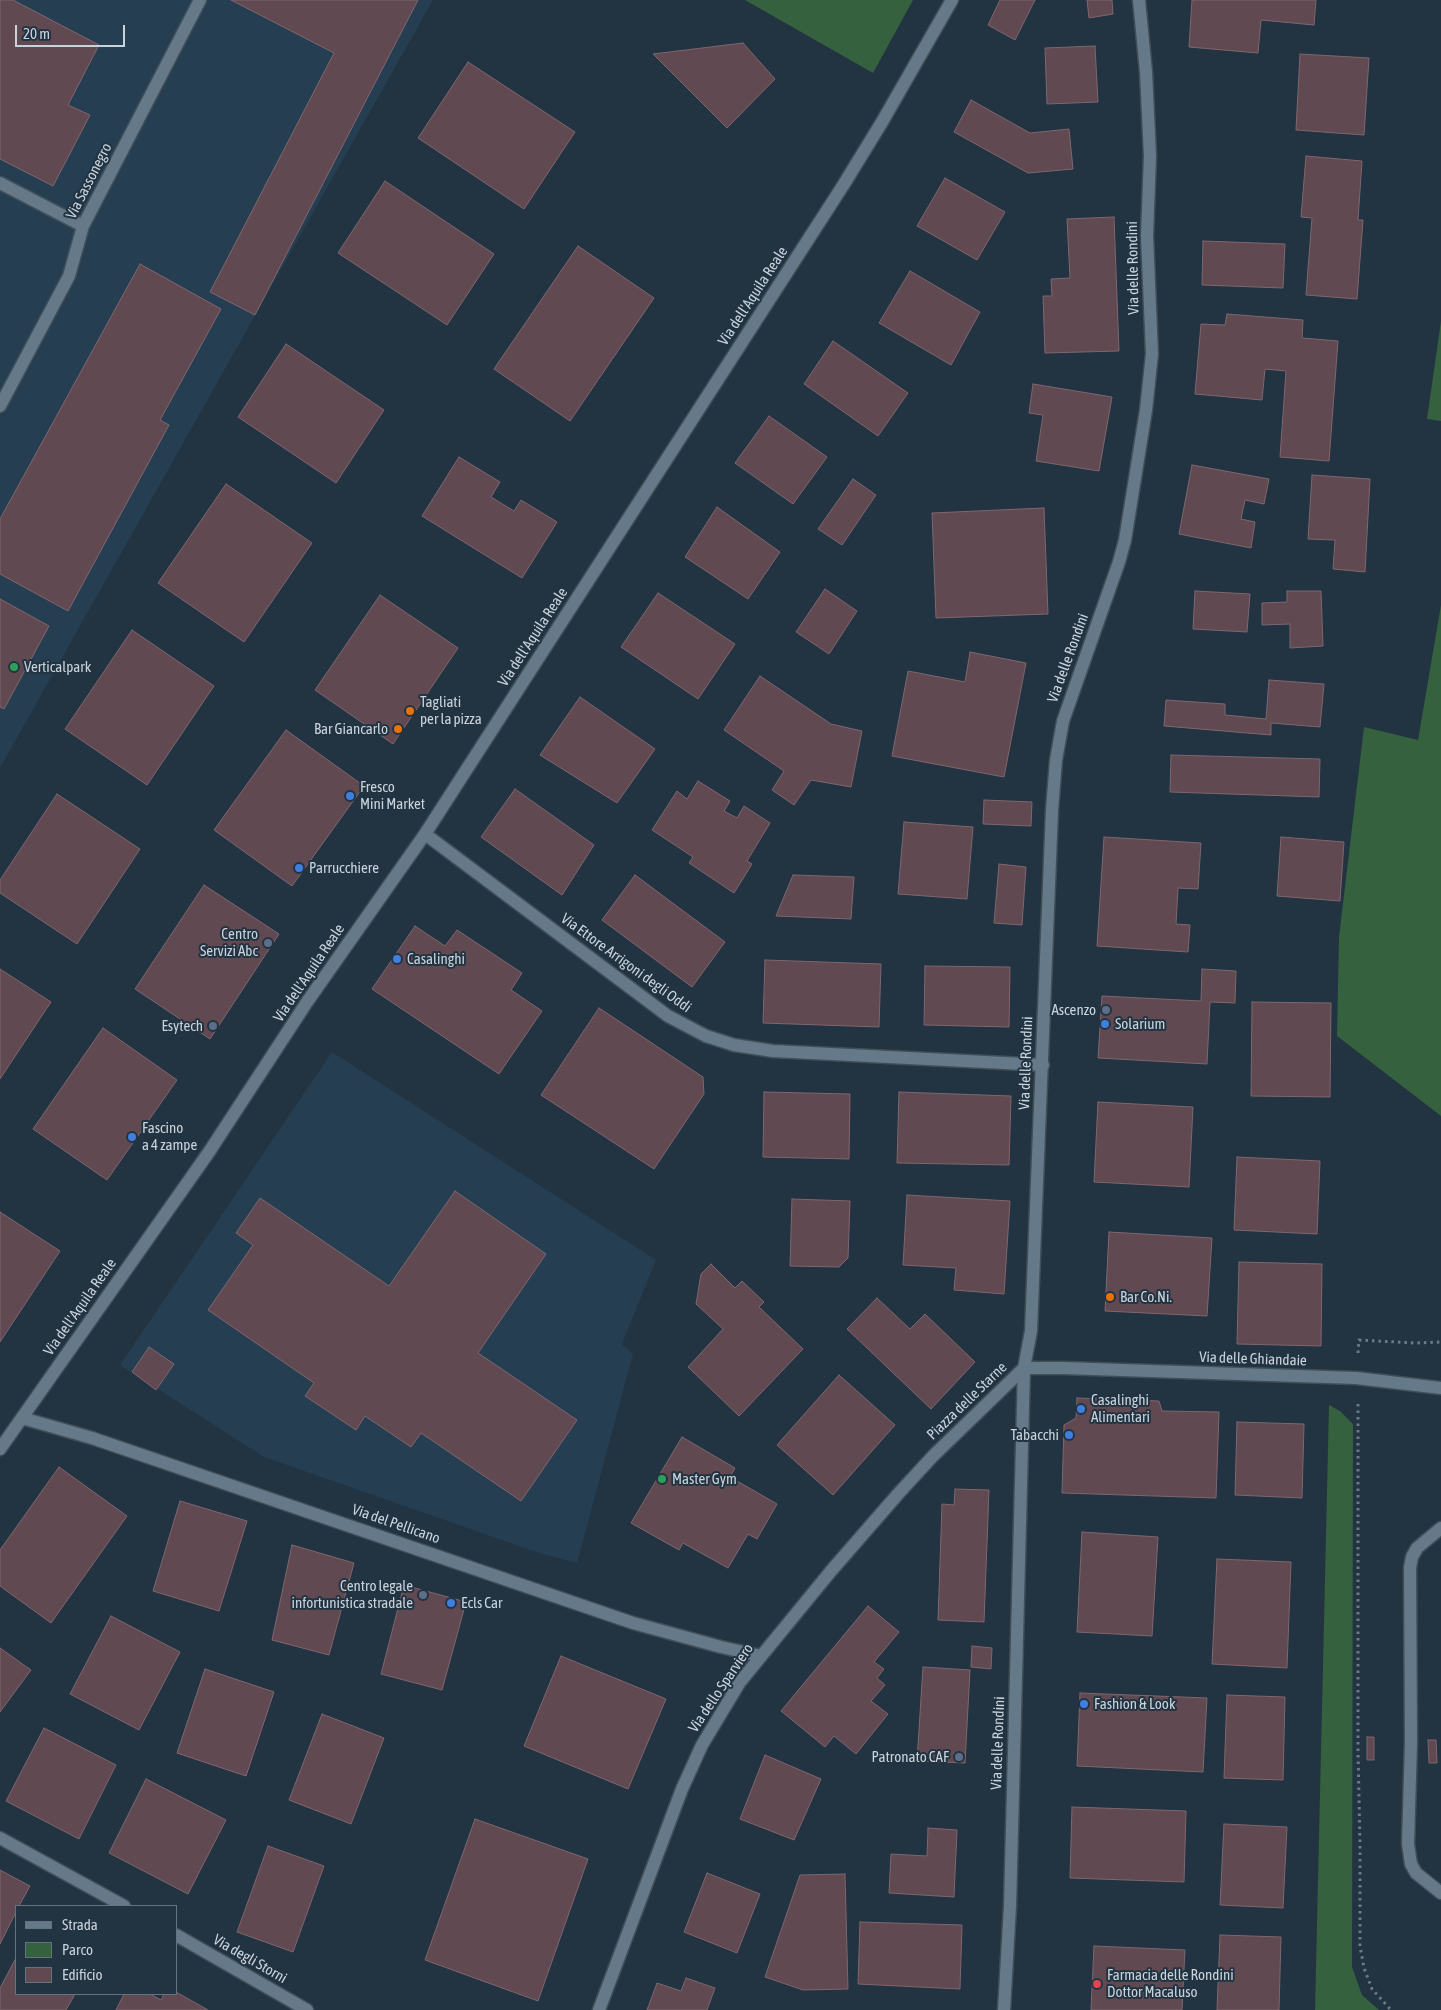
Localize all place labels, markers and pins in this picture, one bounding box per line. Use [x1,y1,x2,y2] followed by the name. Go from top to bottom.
[24,658,91,676] place label: Verticalpark
[8,661,20,673] marker: Verticalpark
[420,693,482,728] place label: Tagliati per la pizza
[404,705,416,717] marker: Tagliati per la pizza
[314,720,388,738] place label: Bar Giancarlo
[392,723,404,735] marker: Bar Giancarlo
[360,778,425,813] place label: Fresco Mini Market
[344,790,356,802] marker: Fresco Mini Market
[309,859,379,877] place label: Parrucchiere
[293,862,305,874] marker: Parrucchiere
[200,925,258,960] place label: Centro Servizi Abc
[262,937,274,949] marker: Centro Servizi Abc
[407,950,465,968] place label: Casalinghi
[391,953,403,965] marker: Casalinghi
[1051,1001,1096,1019] place label: Ascenzo
[1100,1004,1112,1016] marker: Ascenzo
[1115,1015,1165,1033] place label: Solarium
[161,1017,203,1035] place label: Esytech
[1099,1018,1111,1030] marker: Solarium
[207,1020,219,1032] marker: Esytech
[142,1119,197,1154] place label: Fascino a 4 zampe
[126,1131,138,1143] marker: Fascino a 4 zampe
[1120,1288,1172,1306] place label: Bar Co.Ni.
[1104,1291,1116,1303] marker: Bar Co.Ni.
[1091,1391,1150,1426] place label: Casalinghi Alimentari
[1075,1403,1087,1415] marker: Casalinghi Alimentari
[1011,1426,1059,1444] place label: Tabacchi
[1063,1429,1075,1441] marker: Tabacchi
[672,1470,737,1488] place label: Master Gym
[656,1473,668,1485] marker: Master Gym
[291,1577,413,1612] place label: Centro legale infortunistica stradale
[417,1589,429,1601] marker: Centro legale infortunistica stradale
[461,1594,502,1612] place label: Ecls Car
[445,1597,457,1609] marker: Ecls Car
[1094,1695,1175,1713] place label: Fashion & Look
[1078,1698,1090,1710] marker: Fashion & Look
[872,1748,949,1766] place label: Patronato CAF
[953,1751,965,1763] marker: Patronato CAF
[1107,1966,1234,2001] place label: Farmacia delle Rondini Dottor Macaluso
[1091,1978,1103,1990] marker: Farmacia delle Rondini Dottor Macaluso

